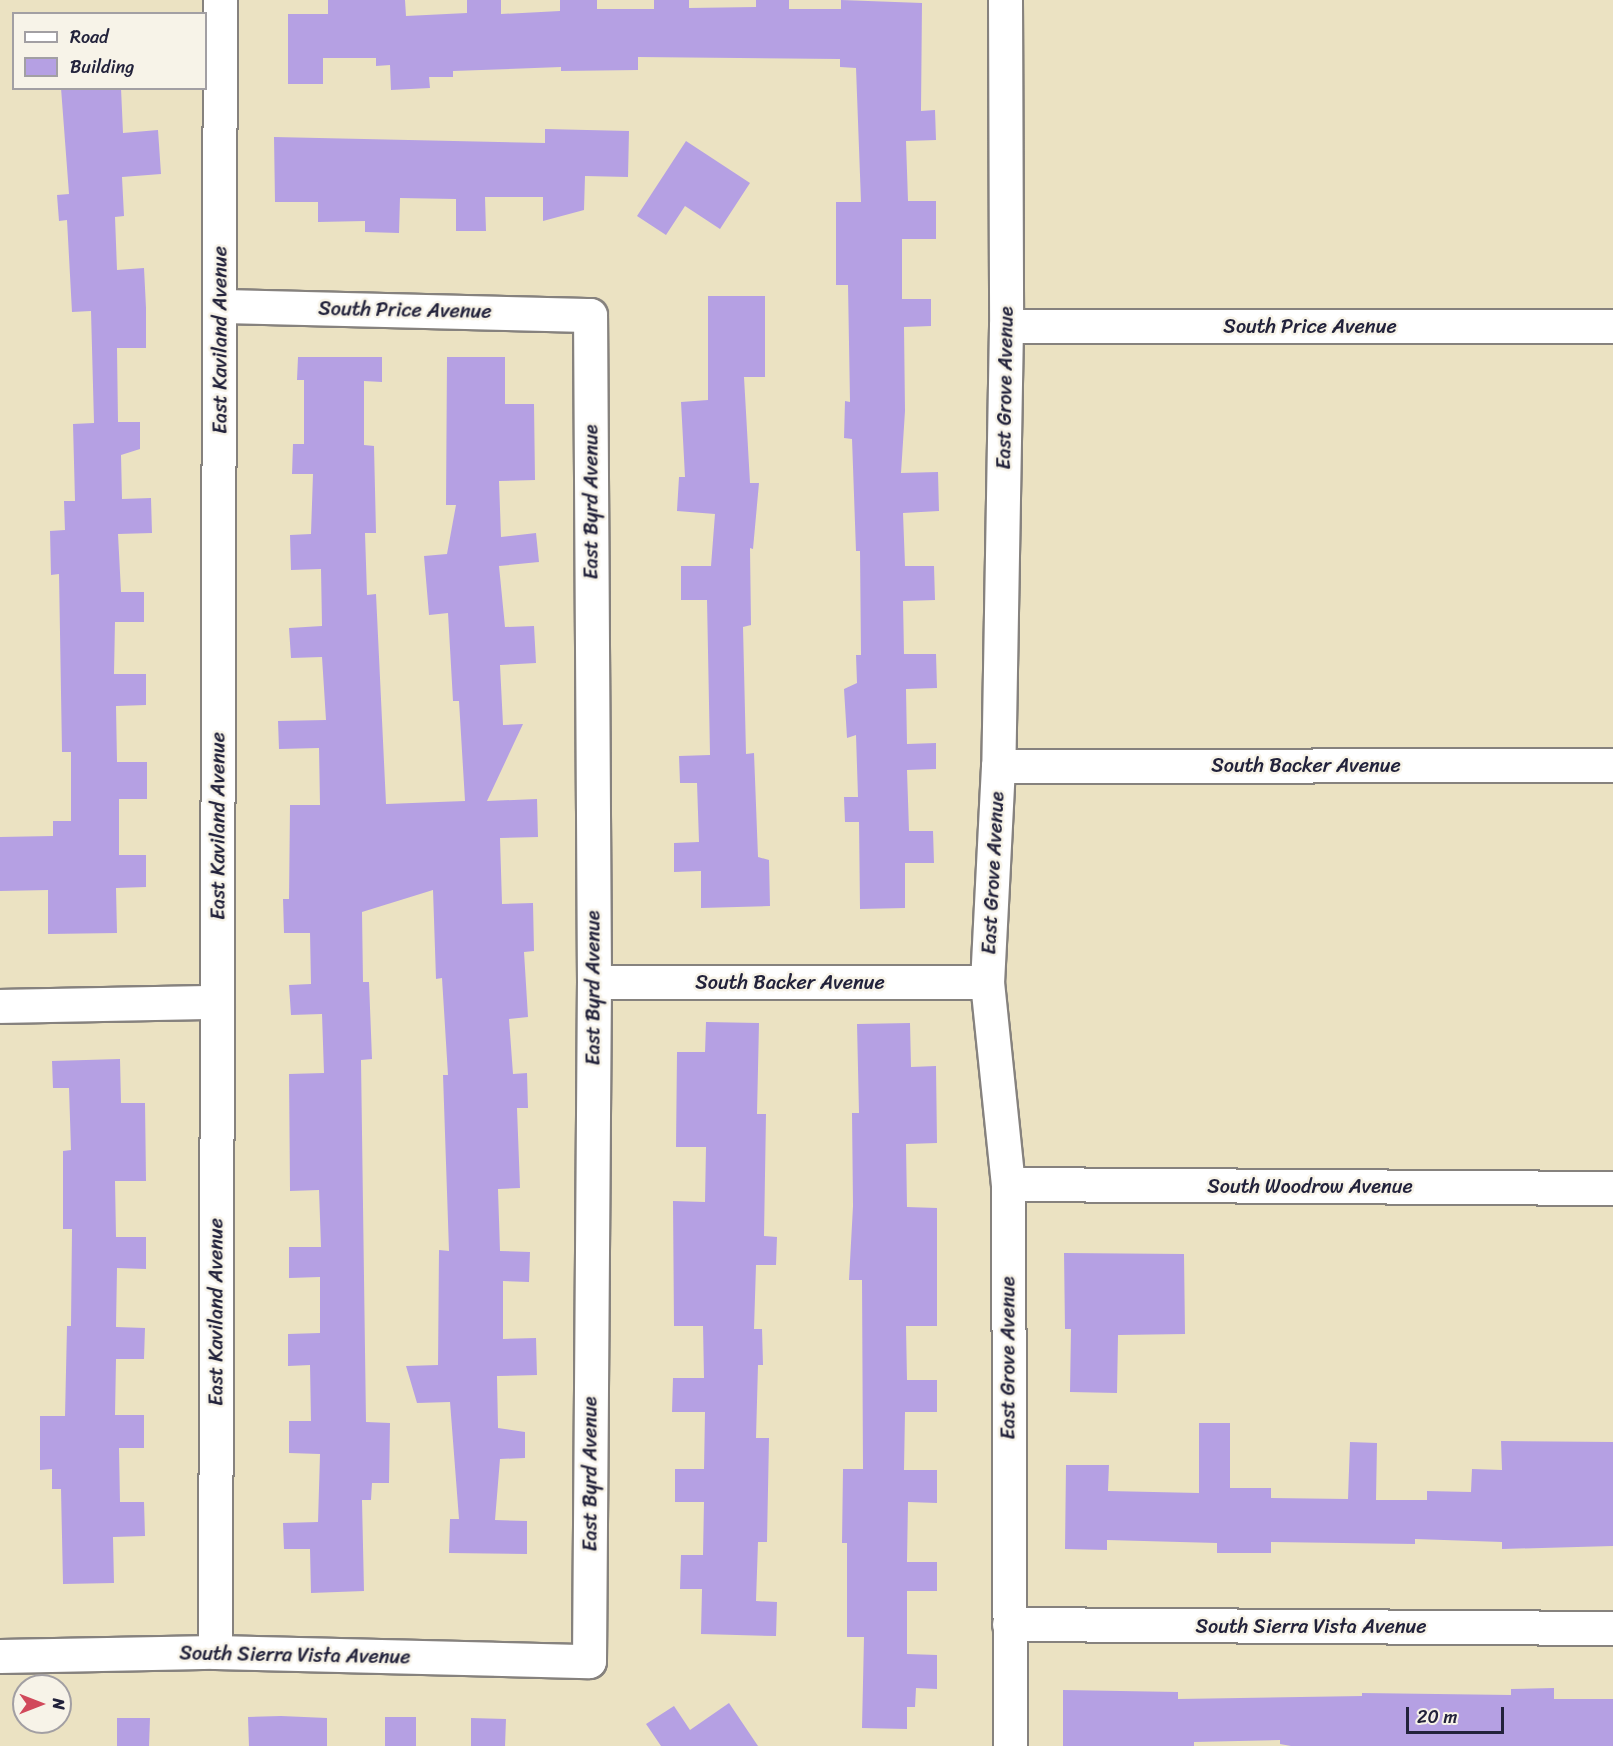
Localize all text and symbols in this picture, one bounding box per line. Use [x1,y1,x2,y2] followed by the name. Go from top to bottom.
[12,12,207,90] legend
[70,21,109,53] text: Road
[70,51,134,83] text: Building
[208,246,232,434] street label: East Kaviland Avenue
[318,296,492,324] street label: South Price Avenue
[992,306,1018,470] street label: East Grove Avenue
[1223,314,1397,338] street label: South Price Avenue
[579,424,603,580] street label: East Byrd Avenue
[206,732,230,920] street label: East Kaviland Avenue
[1212,753,1400,777] street label: South Backer Avenue
[977,791,1009,955] street label: East Grove Avenue
[581,910,605,1066] street label: East Byrd Avenue
[696,970,884,994] street label: South Backer Avenue
[1207,1174,1413,1198] street label: South Woodrow Avenue
[204,1218,228,1406] street label: East Kaviland Avenue
[996,1276,1020,1440] street label: East Grove Avenue
[578,1396,602,1552] street label: East Byrd Avenue
[1195,1614,1427,1638] street label: South Sierra Vista Avenue
[179,1641,411,1669] street label: South Sierra Vista Avenue
[12,1674,72,1734] north arrow
[1409,1695,1506,1733] scale bar
[44,1698,73,1710] text: N
[1417,1701,1457,1733] text: 20 m

